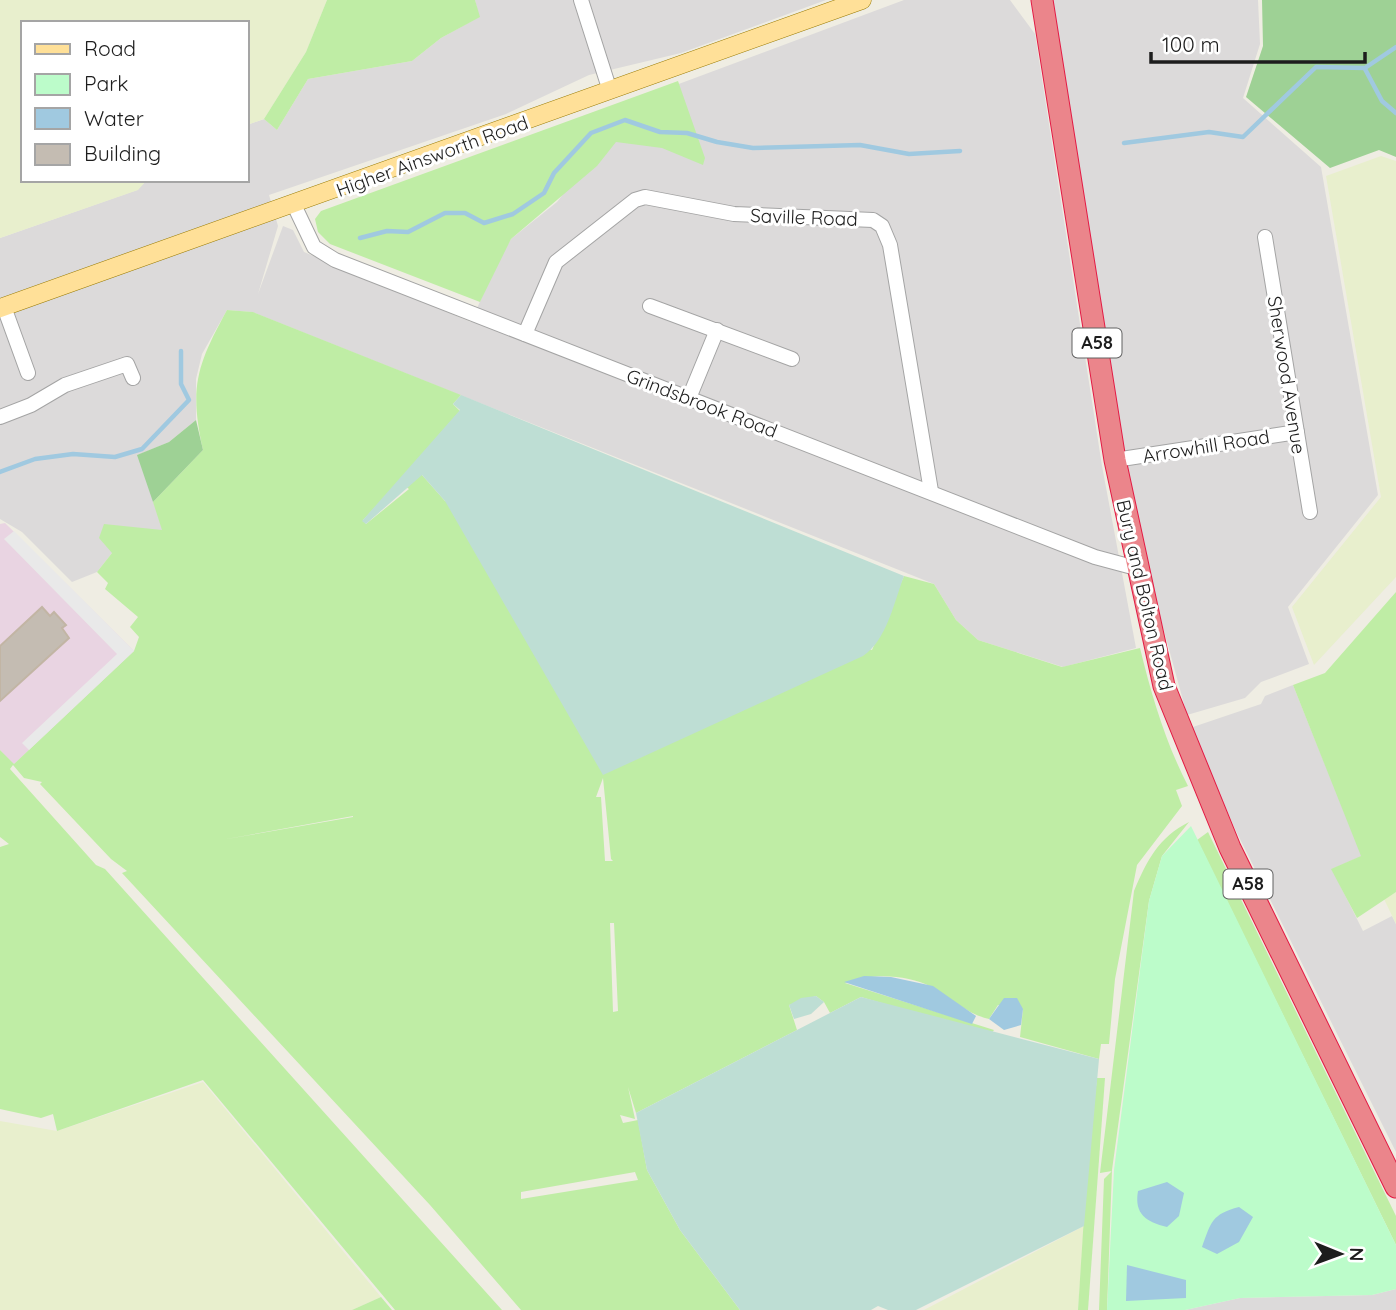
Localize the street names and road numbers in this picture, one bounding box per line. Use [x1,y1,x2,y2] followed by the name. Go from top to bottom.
[333,110,531,202] street label: Higher Ainsworth Road
[750,203,858,231] street label: Saville Road
[1263,294,1311,456] street label: Sherwood Avenue
[1072,328,1122,358] road number: A58
[623,363,781,443] street label: Grindsbrook Road
[1141,424,1271,468] street label: Arrowhill Road
[1111,497,1179,693] street label: Bury and Bolton Road
[1224,870,1272,898] road number: A58

